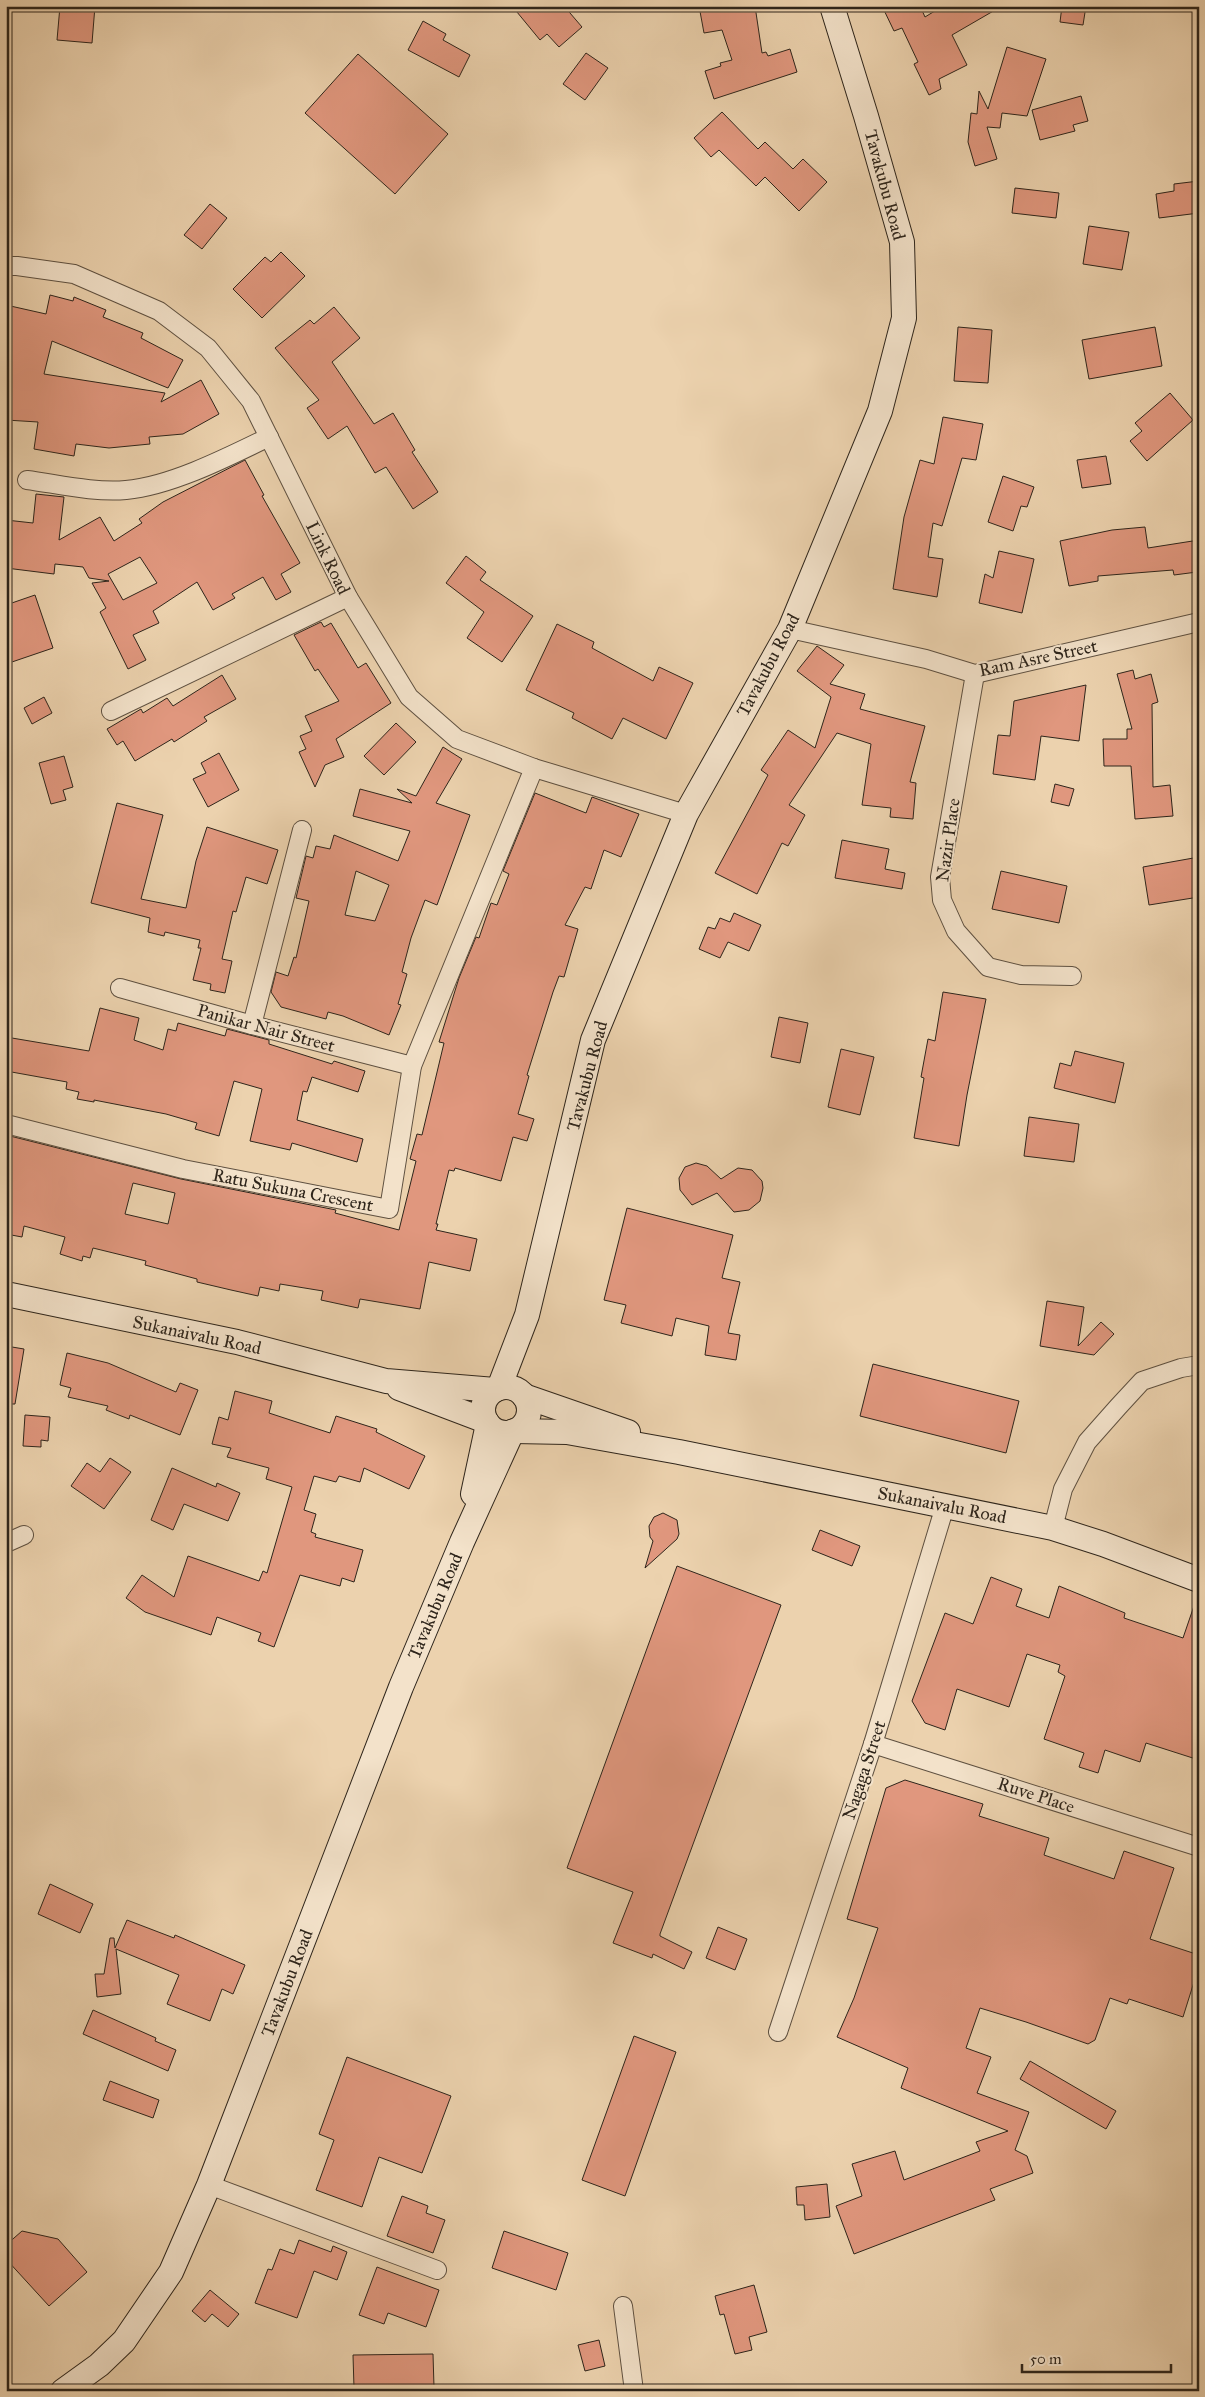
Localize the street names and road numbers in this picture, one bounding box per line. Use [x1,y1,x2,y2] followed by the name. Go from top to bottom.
[860,127,910,243] street label: Tavakubu Road
[301,518,355,598] street label: Link Road
[732,610,804,720] street label: Tavakubu Road
[977,635,1100,681] street label: Ram Asre Street
[931,797,965,883] street label: Nazir Place
[195,999,338,1057] street label: Panikar Nair Street
[562,1018,612,1134] street label: Tavakubu Road
[211,1164,376,1216] street label: Ratu Sukuna Crescent
[131,1311,263,1359] street label: Sukanaivalu Road
[876,1482,1008,1528] street label: Sukanaivalu Road
[403,1550,467,1662] street label: Tavakubu Road
[838,1717,892,1823] street label: Nagaga Street
[995,1772,1077,1818] street label: Ruve Place
[256,1926,318,2040] street label: Tavakubu Road

